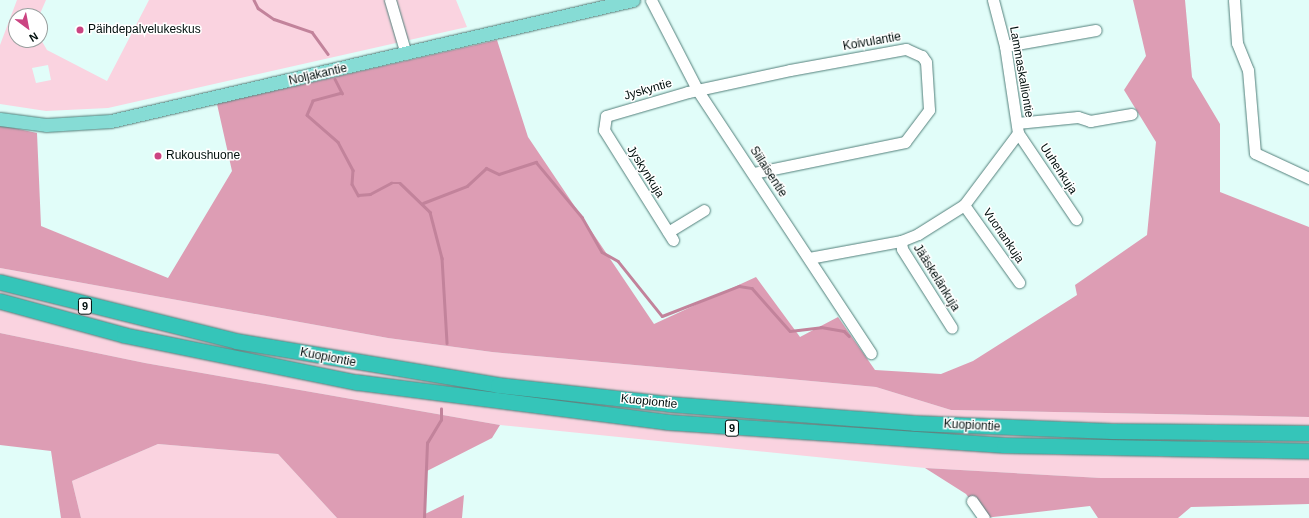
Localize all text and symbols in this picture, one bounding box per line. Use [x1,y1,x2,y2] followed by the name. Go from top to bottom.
[8,8,48,48] north arrow
[88,23,201,37] place label: Päihdepalvelukeskus
[75,25,85,35] marker: Päihdepalvelukeskus
[1006,25,1036,119] street label: Lammaskalliontie
[27,30,40,45] text: N
[842,30,902,54] street label: Koivulantie
[287,61,349,89] street label: Noljakantie
[622,76,674,104] street label: Jyskyntie
[1036,141,1080,197] street label: Uuhenkuja
[623,143,667,201] street label: Jyskynkuja
[746,144,790,200] street label: Siilaisentie
[166,149,240,163] place label: Rukoushuone
[153,151,163,161] marker: Rukoushuone
[979,206,1027,266] street label: Vuonankuja
[910,242,962,314] street label: Jääskelänkuja
[77,297,93,315] road number: 9
[299,346,357,370] street label: Kuopiontie
[620,392,678,412] street label: Kuopiontie
[943,417,1001,435] street label: Kuopiontie
[724,419,740,437] road number: 9

